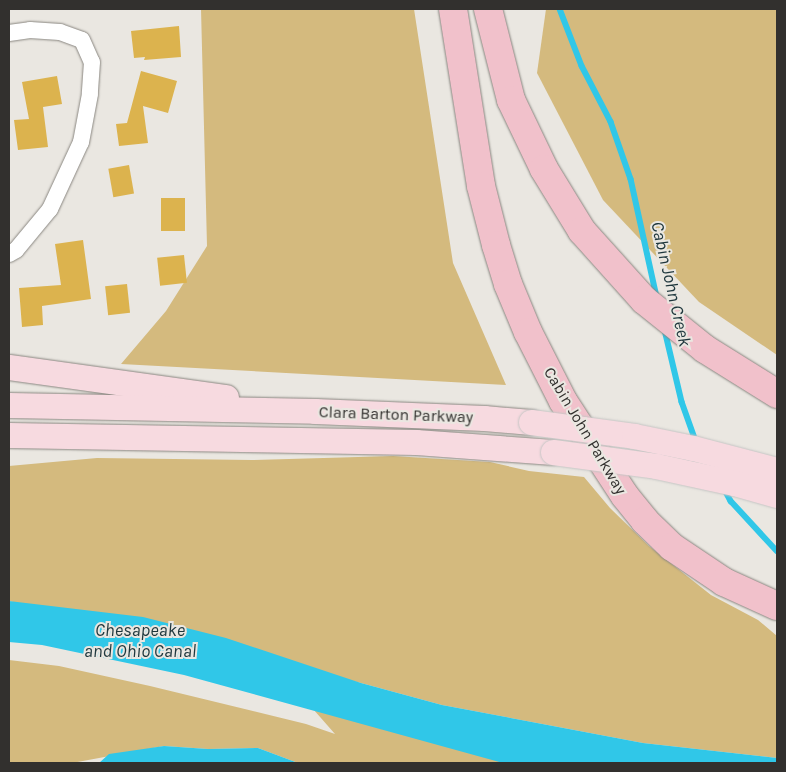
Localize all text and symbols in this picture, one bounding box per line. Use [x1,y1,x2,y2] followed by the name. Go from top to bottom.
[646,219,696,349] water label: Cabin John Creek
[539,364,631,498] street label: Cabin John Parkway
[318,403,474,427] street label: Clara Barton Parkway
[84,620,196,662] water label: Chesapeake and Ohio Canal

